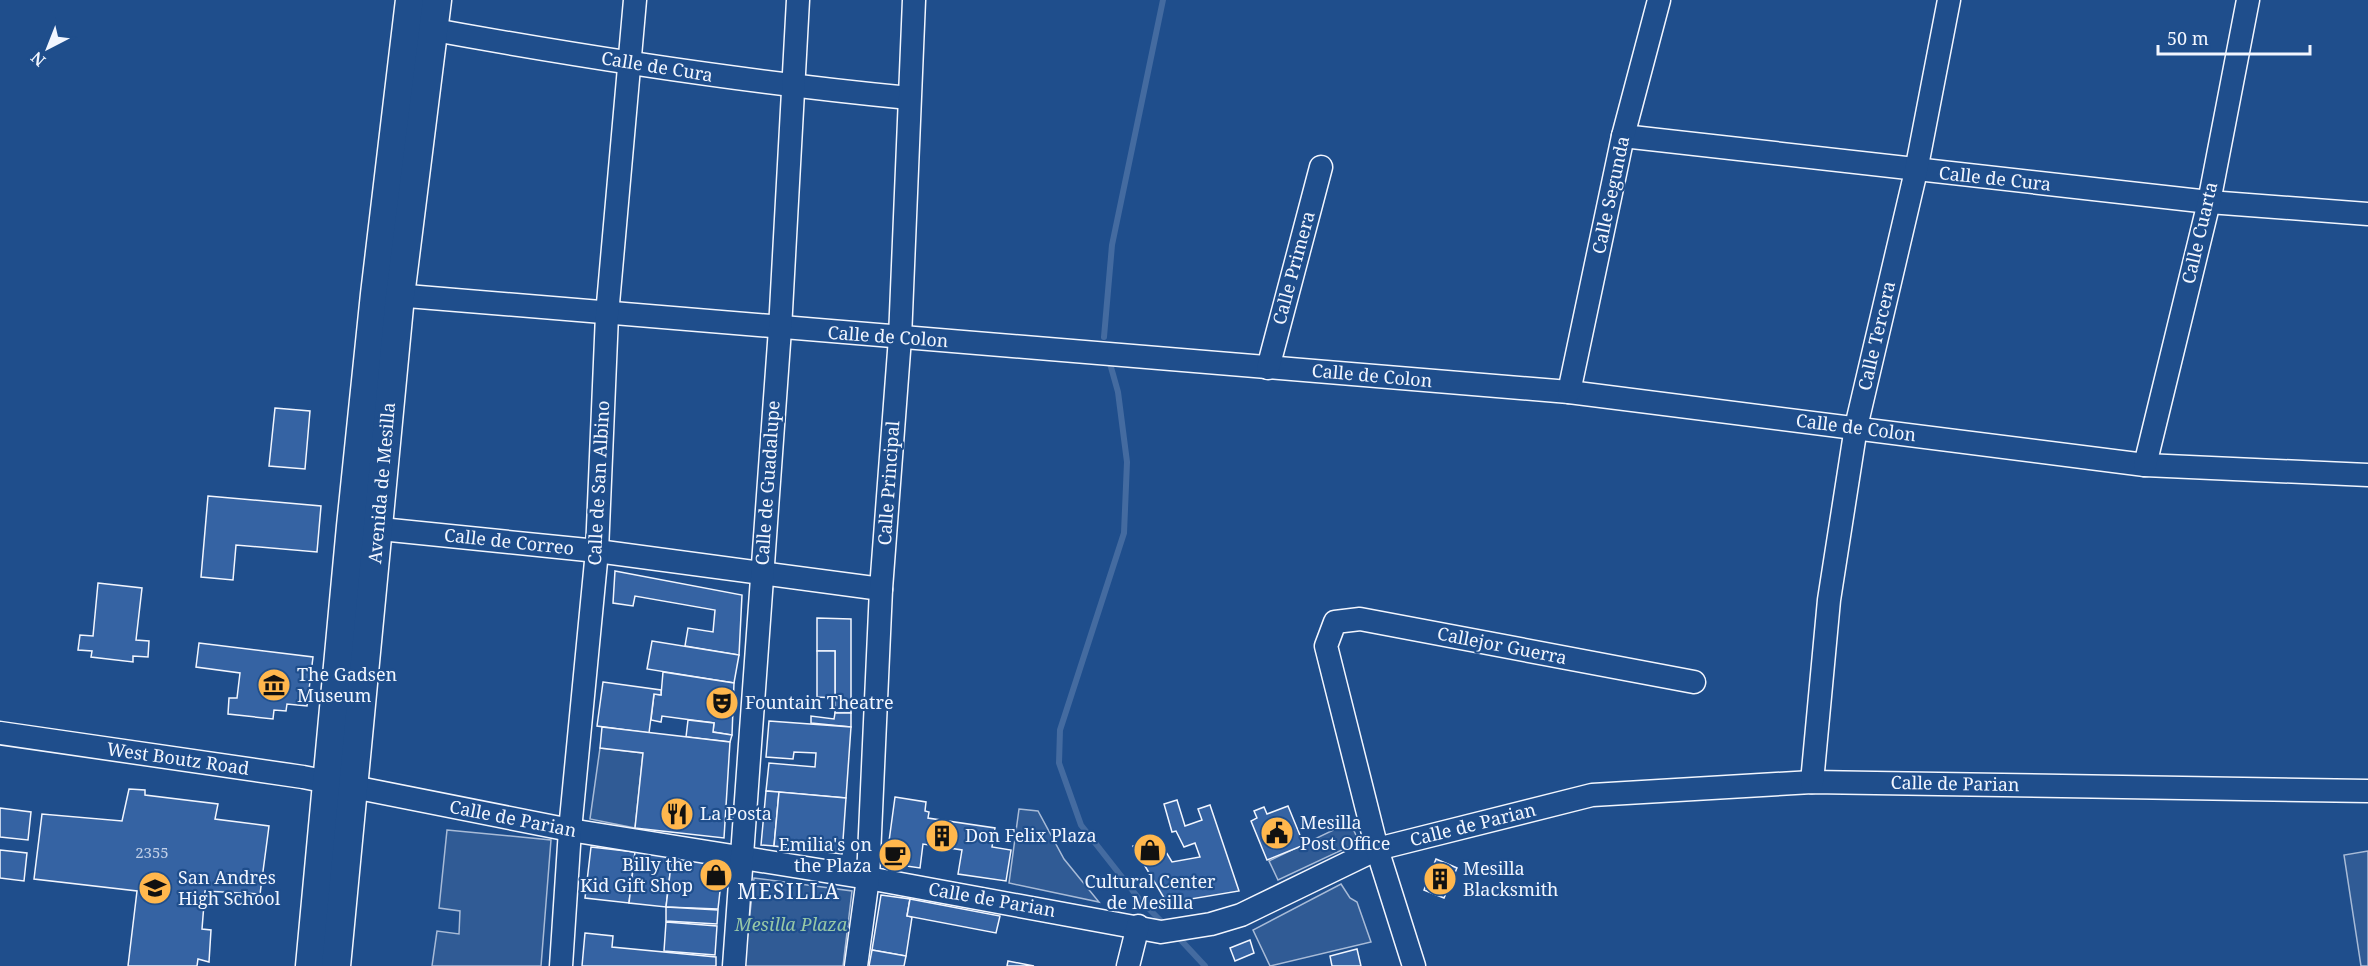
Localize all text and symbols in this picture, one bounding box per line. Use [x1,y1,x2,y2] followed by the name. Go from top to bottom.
[18,18,78,78] north arrow
[2158,18,2310,56] scale bar
[2167,26,2209,50] text: 50 m
[600,45,715,87] street label: Calle de Cura
[26,46,50,72] text: N
[1586,134,1634,256] street label: Calle Segunda
[1938,160,2052,196] street label: Calle de Cura
[2176,179,2222,286] street label: Calle Cuarta
[1266,208,1320,327] street label: Calle Primera
[1852,279,1900,393] street label: Calle Tercera
[827,320,950,352] street label: Calle de Colon
[1311,358,1434,392] street label: Calle de Colon
[582,400,614,566] street label: Calle de San Albino
[749,400,785,566] street label: Calle de Guadalupe
[362,401,400,565] street label: Avenida de Mesilla
[1795,408,1918,446] street label: Calle de Colon
[872,419,904,546] street label: Calle Principal
[443,522,575,560] street label: Calle de Correo
[1435,621,1569,669] street label: Callejor Guerra
[297,662,398,707] place label: The Gadsen Museum
[256,667,292,703] museum icon: The Gadsen Museum
[704,685,740,721] theatre icon: Fountain Theatre
[745,690,894,714] place label: Fountain Theatre
[105,736,251,780] street label: West Boutz Road
[1890,770,2020,796] street label: Calle de Parian
[448,794,579,842] street label: Calle de Parian
[659,796,695,832] restaurant icon: La Posta
[1407,797,1539,851] street label: Calle de Parian
[700,801,772,825] place label: La Posta
[1300,810,1390,855] place label: Mesilla Post Office
[1259,815,1295,851] public building icon: Mesilla Post Office
[924,818,960,854] building icon: Don Felix Plaza
[965,823,1097,847] place label: Don Felix Plaza
[779,832,872,877] place label: Emilia's on the Plaza
[1132,832,1168,868] shop icon: Cultural Center de Mesilla
[877,837,913,873] cafe icon: Emilia's on the Plaza
[135,842,169,862] house number: 2355
[580,852,693,897] place label: Billy the Kid Gift Shop
[1463,856,1559,901] place label: Mesilla Blacksmith
[698,857,734,893] shop icon: Billy the Kid Gift Shop
[1422,861,1458,897] building icon: Mesilla Blacksmith
[178,865,281,910] place label: San Andres High School
[1084,869,1216,914] place label: Cultural Center de Mesilla
[137,870,173,906] school or university icon: San Andres High School
[927,876,1058,922] street label: Calle de Parian
[737,877,841,905] district label: MESILLA
[734,912,848,936] park label: Mesilla Plaza

